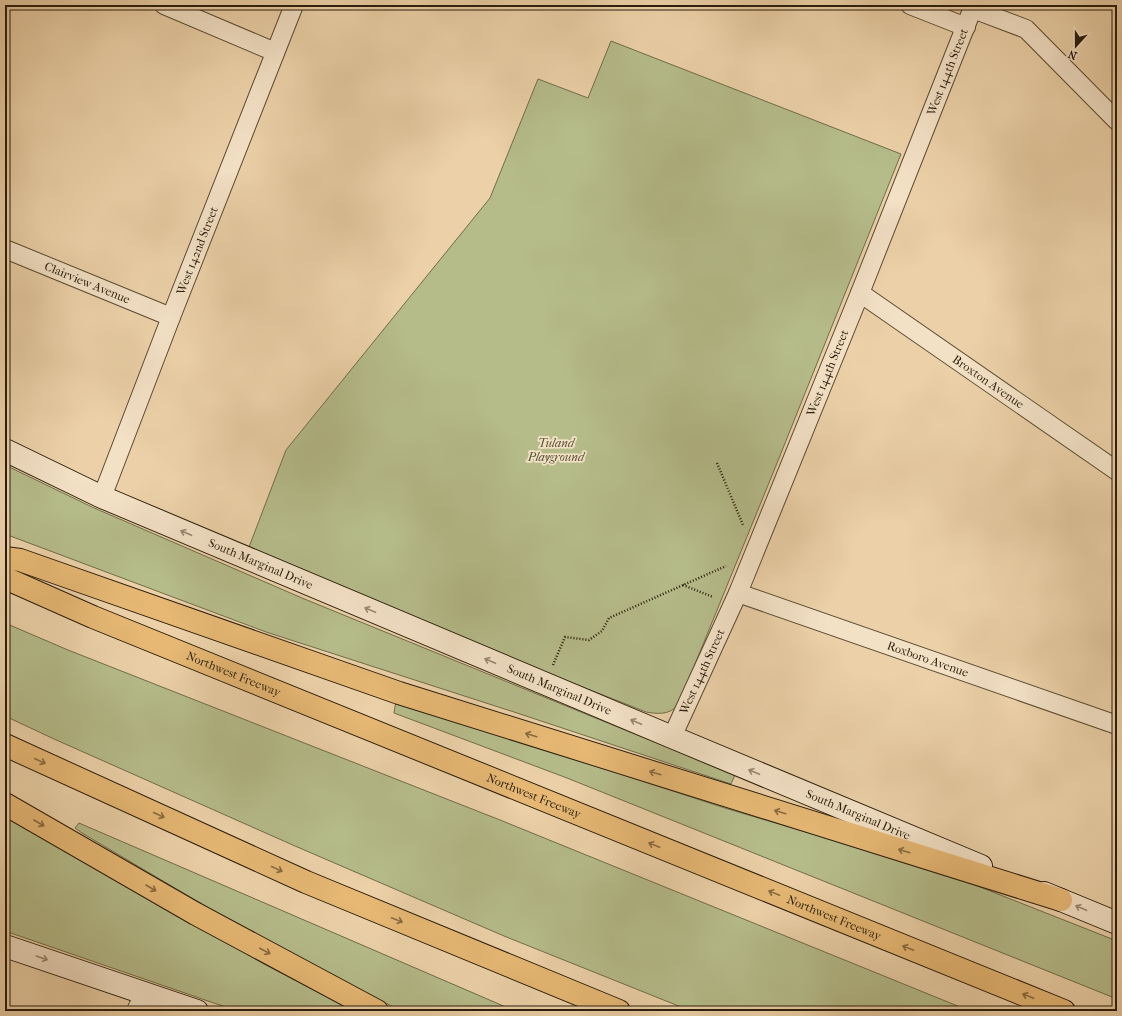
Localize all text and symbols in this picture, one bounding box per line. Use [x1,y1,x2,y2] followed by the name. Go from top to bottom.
[924,26,971,118] street label: West 144th Street
[1056,26,1096,66] north arrow
[1066,47,1079,62] text: N
[173,204,221,298] street label: West 142nd Street
[42,259,132,307] street label: Clairview Avenue
[803,327,852,419] street label: West 144th Street
[950,352,1027,411] street label: Broxton Avenue
[527,436,586,464] park label: Tuland Playground
[180,528,192,536] one-way arrow
[206,536,315,592] street label: South Marginal Drive
[365,606,377,614] one-way arrow
[676,626,728,717] street label: West 144th Street
[885,638,971,680] street label: Roxboro Avenue
[184,649,283,700] street label: Northwest Freeway
[484,657,496,664] one-way arrow
[505,661,614,718] street label: South Marginal Drive
[630,718,642,725] one-way arrow
[526,730,538,738] one-way arrow
[34,758,46,765] one-way arrow
[749,767,761,775] one-way arrow
[649,769,662,776] one-way arrow
[485,770,584,822] street label: Northwest Freeway
[804,787,913,843] street label: South Marginal Drive
[773,808,786,815] one-way arrow
[152,812,164,819] one-way arrow
[33,820,45,828] one-way arrow
[648,840,660,848] one-way arrow
[897,847,910,854] one-way arrow
[271,866,283,873] one-way arrow
[145,885,157,893] one-way arrow
[769,889,781,897] one-way arrow
[785,892,884,943] street label: Northwest Freeway
[1075,904,1087,911] one-way arrow
[390,916,402,924] one-way arrow
[902,943,914,951] one-way arrow
[259,948,271,955] one-way arrow
[36,955,48,963] one-way arrow
[1023,992,1035,1000] one-way arrow

